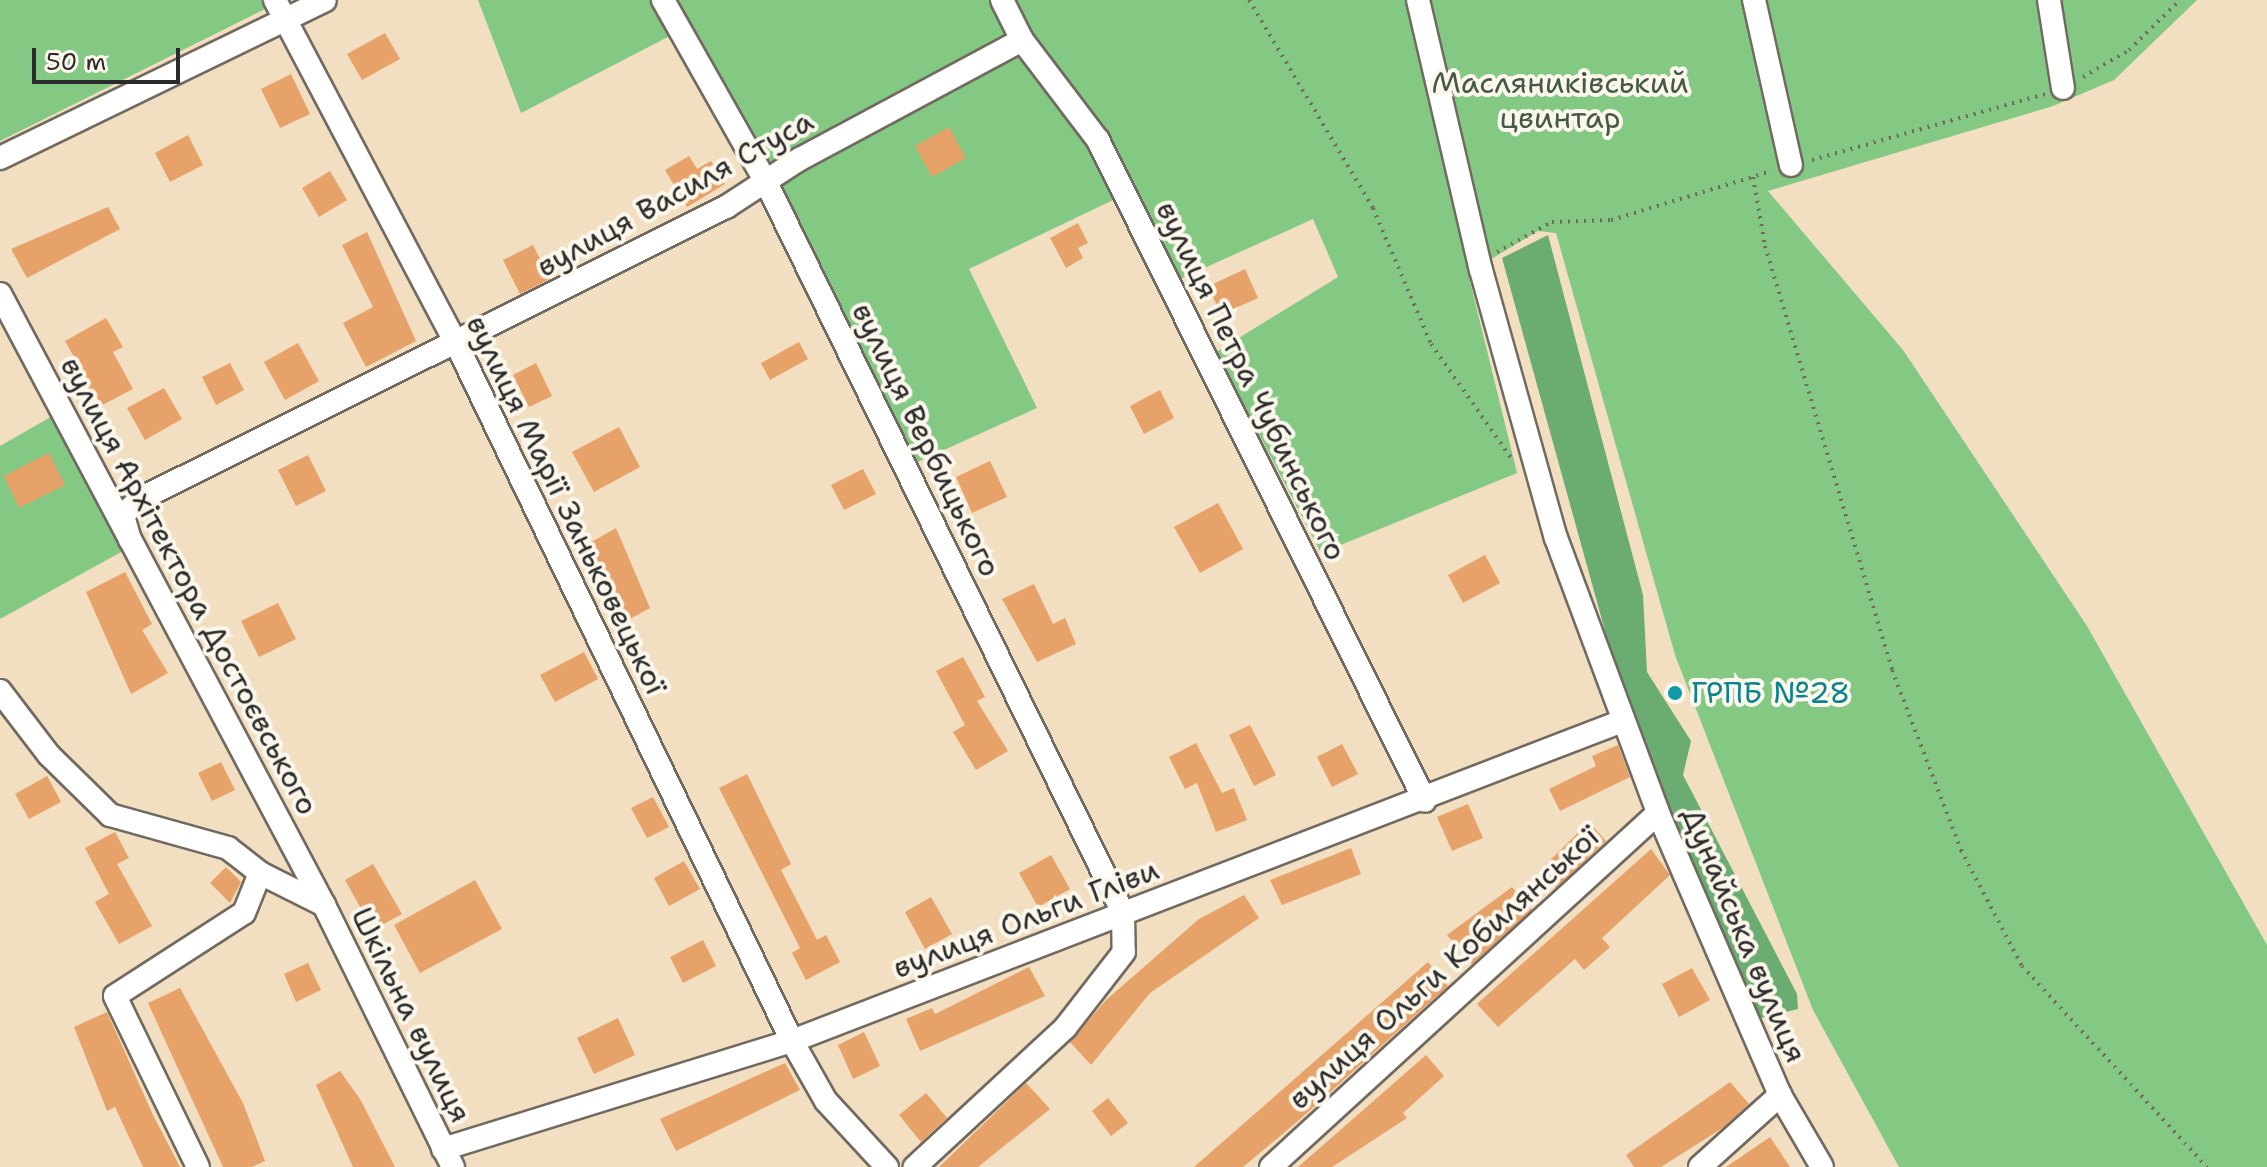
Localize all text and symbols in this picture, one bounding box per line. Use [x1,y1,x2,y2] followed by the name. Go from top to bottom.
[36,32,184,82] scale bar
[46,46,106,78] text: 50 m
[1431,65,1689,136] park label: Масляниківський цвинтар
[531,103,819,285] street label: вулиця Василя Стуса
[1148,195,1354,567] street label: вулиця Петра Чубинського
[844,297,1008,583] street label: вулиця Вербицького
[458,310,674,700] street label: вулиця Марії Заньковецької
[53,351,325,821] street label: вулиця Архітектора Достоєвського
[1691,675,1850,711] place label: ГРПБ №28
[1666,684,1684,702] marker: ГРПБ №28
[1674,802,1814,1068] street label: Дунайська вулиця
[1281,819,1607,1117] street label: вулиця Ольги Кобилянської
[888,852,1164,986] street label: вулиця Ольги Гліви
[343,902,479,1128] street label: Шкільна вулиця

